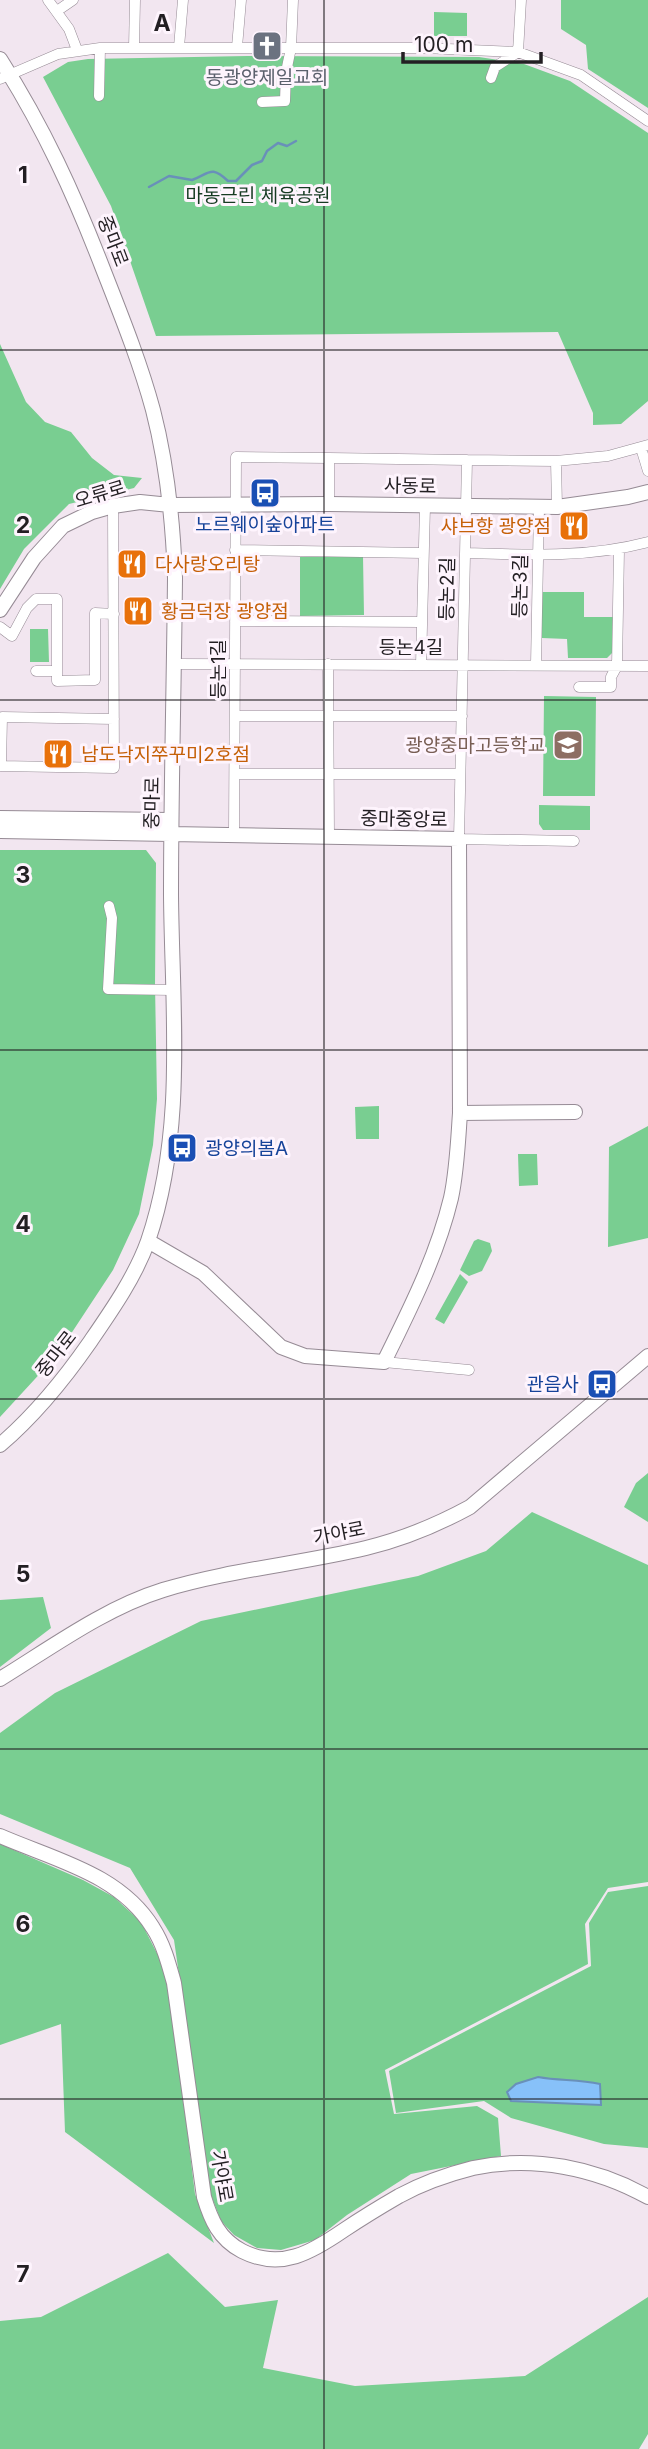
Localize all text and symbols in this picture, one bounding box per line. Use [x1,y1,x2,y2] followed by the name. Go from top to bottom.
[153,9,171,37] text: A
[403,21,541,65] scale bar
[250,29,284,63] church icon: 동광양제일교회
[414,32,473,57] text: 100 m
[206,66,328,89] place label: 동광양제일교회
[18,161,28,189] text: 1
[185,184,331,207] park label: 마동근린 체육공원
[93,212,133,270] street label: 중마로
[384,474,436,498] street label: 사동로
[72,475,128,513] street label: 오류로
[248,476,282,510] bus stop icon: 노르웨이숲아파트
[557,509,591,543] restaurant icon: 샤브향 광양점
[16,511,30,539] text: 2
[195,513,335,536] place label: 노르웨이숲아파트
[441,515,551,538] place label: 샤브향 광양점
[115,547,149,581] restaurant icon: 다사랑오리탕
[155,553,260,576] place label: 다사랑오리탕
[508,554,532,618] street label: 등논3길
[435,557,459,621] street label: 등논2길
[121,594,155,628] restaurant icon: 황금덕장 광양점
[161,600,289,623] place label: 황금덕장 광양점
[379,636,443,659] street label: 등논4길
[207,639,230,699] street label: 등논1길
[551,728,585,762] school or university icon: 광양중마고등학교
[405,734,545,757] place label: 광양중마고등학교
[41,737,75,771] restaurant icon: 남도낙지쭈꾸미2호점
[81,743,250,766] place label: 남도낙지쭈꾸미2호점
[140,777,164,829] street label: 중마로
[360,807,448,831] street label: 중마중앙로
[16,861,30,889] text: 3
[165,1131,199,1165] bus stop icon: 광양의봄A
[205,1137,288,1160] place label: 광양의봄A
[15,1210,31,1238] text: 4
[31,1326,81,1382] street label: 중마로
[585,1367,619,1401] bus stop icon: 관음사
[527,1373,579,1396] place label: 관음사
[311,1517,367,1549] street label: 가야로
[16,1560,30,1588] text: 5
[16,1910,30,1938] text: 6
[206,2148,238,2204] street label: 가야로
[16,2260,30,2288] text: 7

